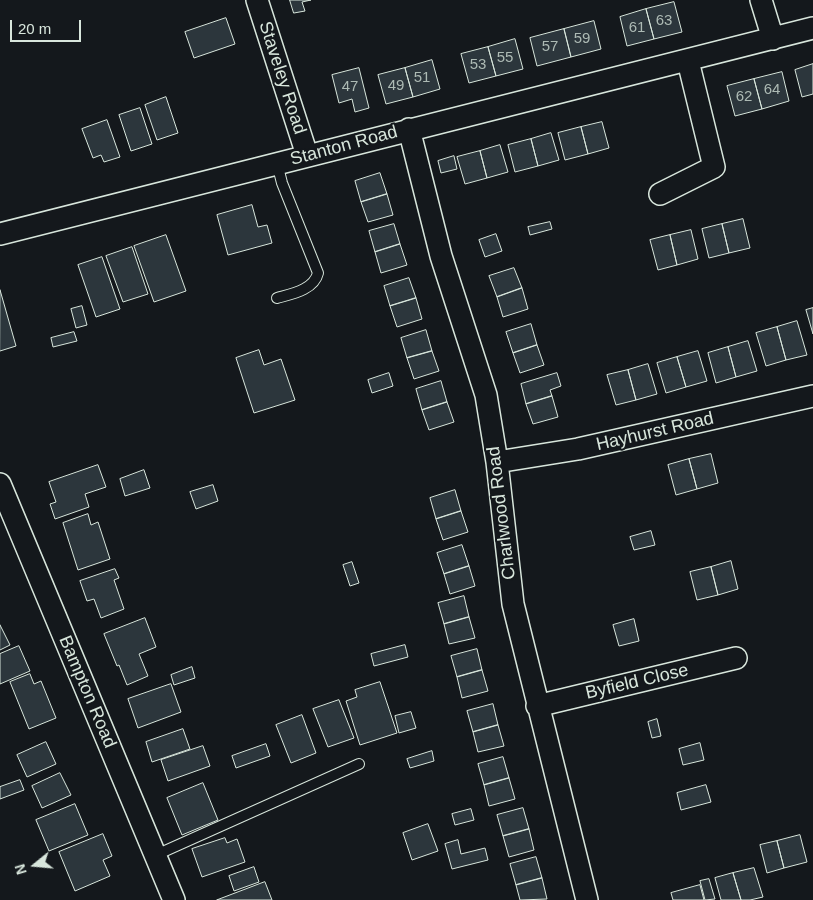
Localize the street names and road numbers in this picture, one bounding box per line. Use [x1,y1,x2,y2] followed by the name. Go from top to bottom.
[254,19,310,137] street label: Staveley Road
[288,121,400,171] street label: Stanton Road
[594,408,716,456] street label: Hayhurst Road
[483,445,521,581] street label: Charlwood Road
[54,633,120,751] street label: Bampton Road
[583,660,691,704] street label: Byfield Close

